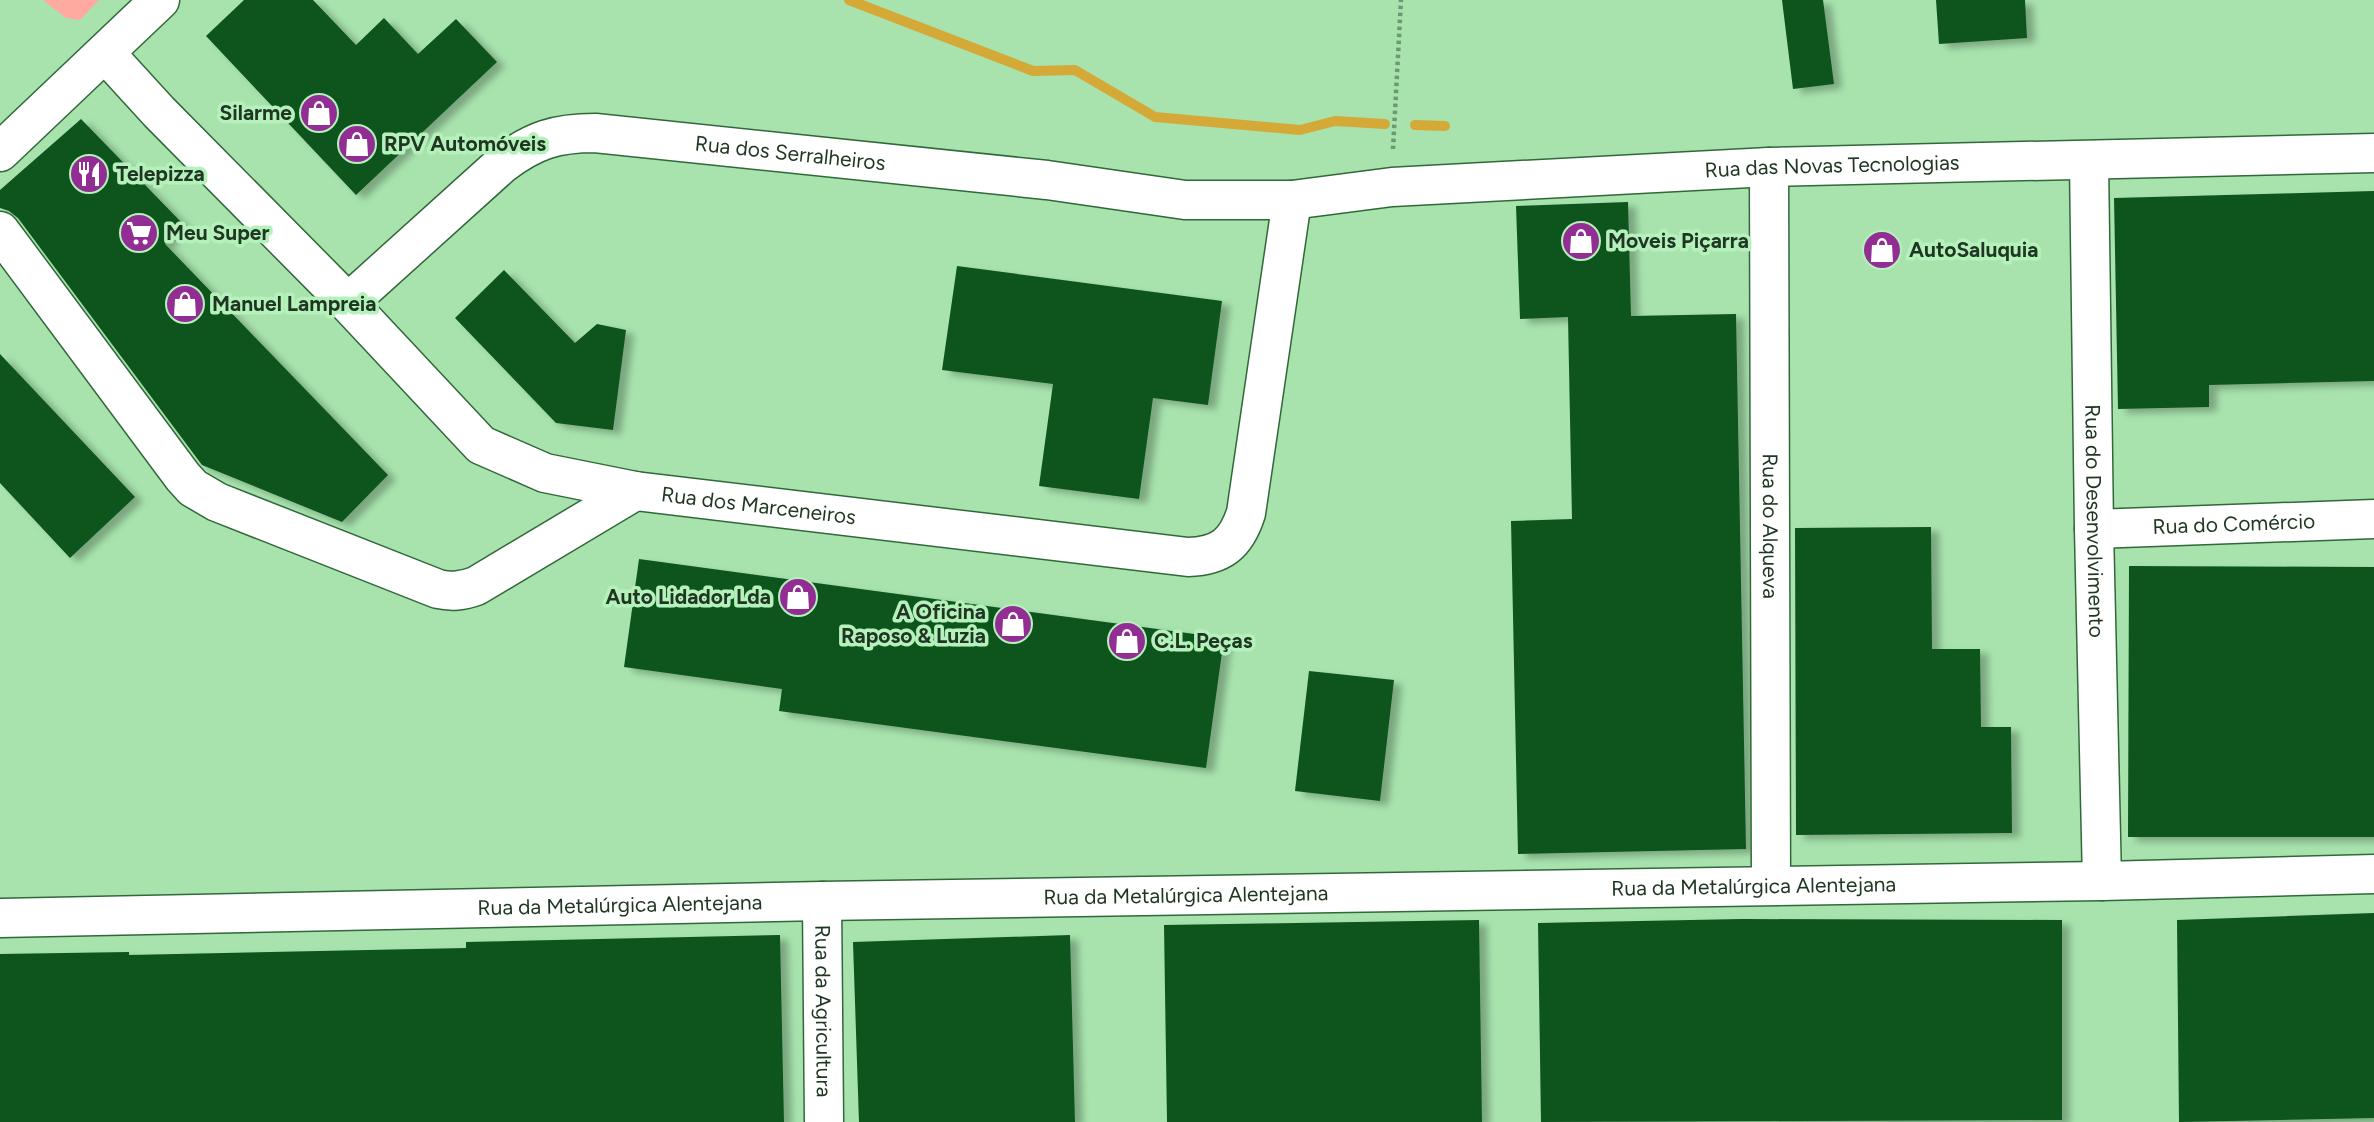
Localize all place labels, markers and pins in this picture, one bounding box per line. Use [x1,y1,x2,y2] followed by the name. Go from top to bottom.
[298,92,340,134] shop icon: Silarme
[219,100,292,125] place label: Silarme
[336,123,378,165] shop icon: RPV Automóveis
[384,131,546,156] place label: RPV Automóveis
[68,153,110,195] restaurant icon: Telepizza
[116,161,205,186] place label: Telepizza
[118,212,160,254] supermarket icon: Meu Super
[166,220,269,245] place label: Meu Super
[1560,220,1602,262] shop icon: Moveis Piçarra
[1608,228,1749,253] place label: Moveis Piçarra
[1861,229,1903,271] shop icon: AutoSaluquia
[1909,237,2038,262] place label: AutoSaluquia
[164,283,206,325] shop icon: Manuel Lampreia
[212,291,377,316] place label: Manuel Lampreia
[777,576,819,618] shop icon: Auto Lidador Lda
[606,584,771,609] place label: Auto Lidador Lda
[841,599,986,648] place label: A Oficina Raposo & Luzia
[992,603,1034,645] shop icon: A Oficina Raposo & Luzia
[1106,620,1148,662] shop icon: C.L. Peças
[1154,628,1253,653] place label: C.L. Peças

